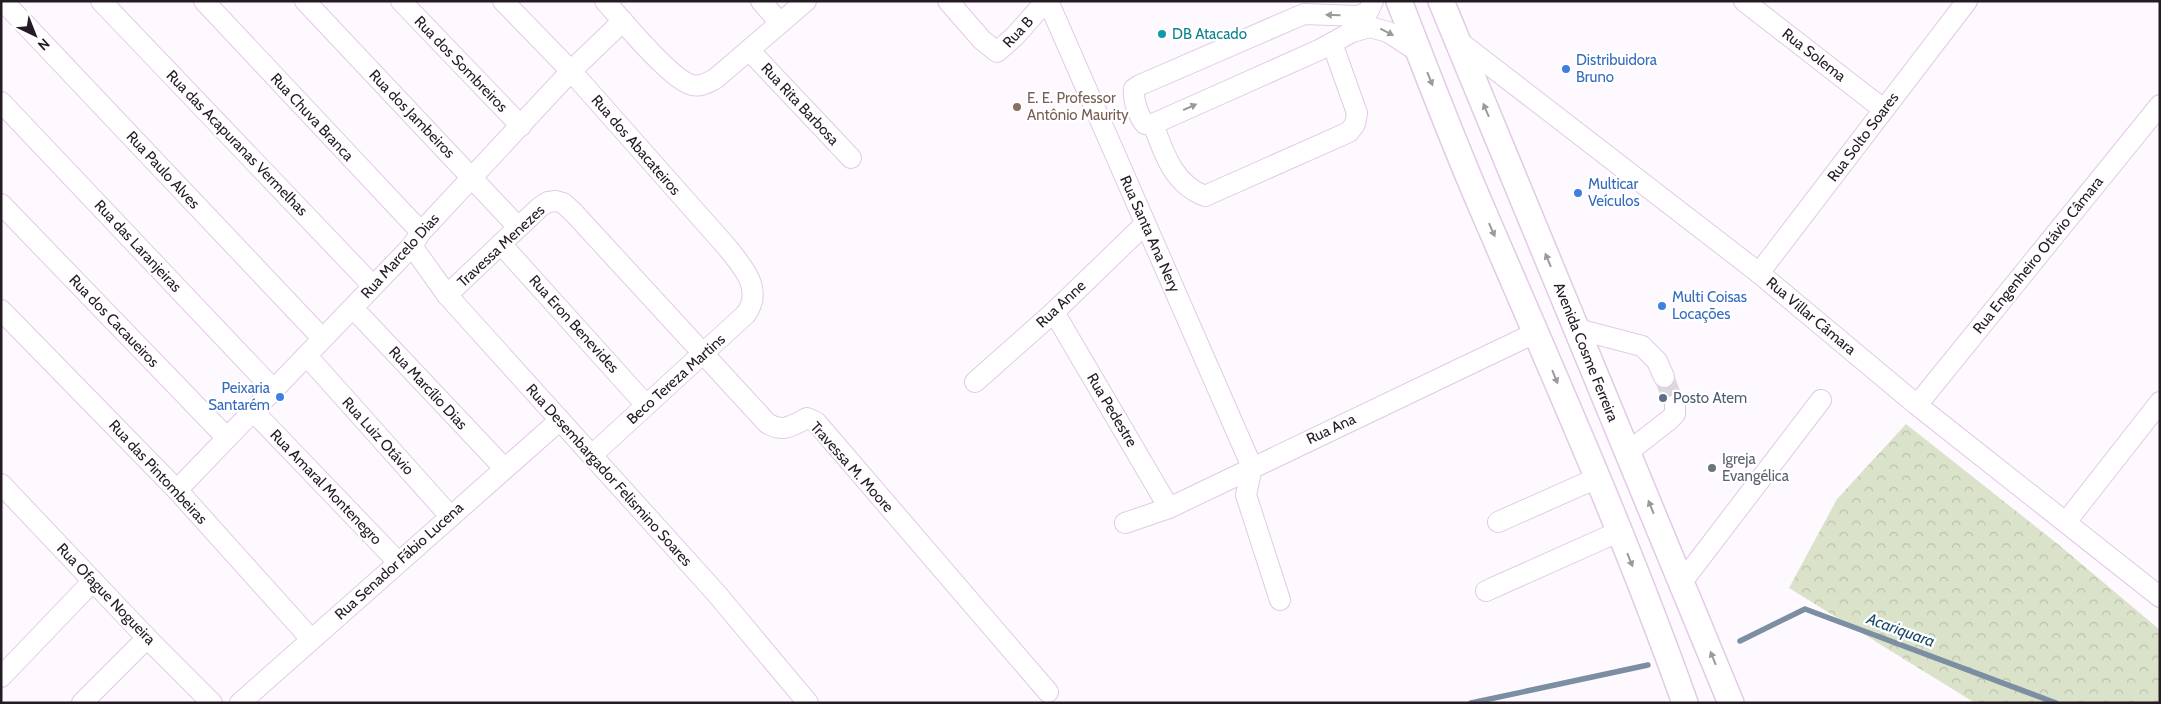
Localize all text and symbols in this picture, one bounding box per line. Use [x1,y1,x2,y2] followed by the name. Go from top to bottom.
[10,10,60,60] north arrow
[1324,11,1340,19] one-way arrow
[411,12,511,116] street label: Rua dos Sombreiros
[999,13,1037,51] street label: Rua B
[1172,25,1247,43] place label: DB Atacado
[1779,25,1850,86] street label: Rua Solema
[1156,28,1168,40] marker: DB Atacado
[1380,28,1394,36] one-way arrow
[34,35,54,54] text: N
[1576,51,1658,86] place label: Distribuidora Bruno
[757,59,843,149] street label: Rua Rita Barbosa
[1560,63,1572,75] marker: Distribuidora Bruno
[365,66,459,162] street label: Rua dos Jambeiros
[163,67,311,219] street label: Rua das Acapuranas Vermelhas
[267,69,358,165] street label: Rua Chuva Branca
[1427,72,1435,86] one-way arrow
[1027,89,1129,124] place label: E. E. Professor Antônio Maurity
[1824,89,1902,185] street label: Rua Solto Soares
[588,91,684,199] street label: Rua dos Abacateiros
[1011,101,1023,113] marker: E. E. Professor Antônio Maurity
[1183,103,1198,111] one-way arrow
[1482,103,1490,117] one-way arrow
[122,127,204,213] street label: Rua Paulo Alves
[1969,172,2107,337] street label: Rua Engenheiro Otávio Câmara
[1116,173,1184,295] street label: Rua Santa Ana Nery
[1588,175,1640,210] place label: Multicar Veículos
[1572,187,1584,199] marker: Multicar Veículos
[91,196,185,296] street label: Rua das Laranjeiras
[454,201,548,291] street label: Travessa Menezes
[357,210,443,302] street label: Rua Marcelo Dias
[1488,223,1496,237] one-way arrow
[1544,253,1552,267] one-way arrow
[65,271,163,371] street label: Rua dos Cacaueiros
[525,271,623,377] street label: Rua Eron Benevides
[1763,273,1860,359] street label: Rua Villar Câmara
[1033,276,1090,331] street label: Rua Anne
[1550,280,1622,425] street label: Avenida Cosme Ferreira
[1672,288,1747,323] place label: Multi Coisas Locações
[1656,300,1668,312] marker: Multi Coisas Locações
[623,330,729,428] street label: Beco Tereza Martins
[385,343,471,433] street label: Rua Marcílio Dias
[1083,370,1141,450] street label: Rua Pedestre
[1551,370,1559,385] one-way arrow
[208,379,271,414] place label: Peixaria Santarém
[522,380,696,570] street label: Rua Desembargador Felismino Soares
[1673,389,1747,407] place label: Posto Atem
[274,391,286,403] marker: Peixaria Santarém
[1657,392,1669,404] marker: Posto Atem
[338,393,418,479] street label: Rua Luiz Otávio
[1304,409,1359,448] street label: Rua Ana
[105,416,211,528] street label: Rua das Pintombeiras
[807,418,898,516] street label: Travessa M. Moore
[266,426,386,548] street label: Rua Amaral Montenegro
[1722,450,1790,485] place label: Igreja Evangélica
[1706,462,1718,474] marker: Igreja Evangélica
[331,498,468,623] street label: Rua Senador Fábio Lucena
[1646,500,1654,514] one-way arrow
[53,540,160,649] street label: Rua Ofague Nogueira
[1626,553,1634,568] one-way arrow
[1863,609,1938,651] water label: Acariquara
[1709,650,1716,665] one-way arrow

